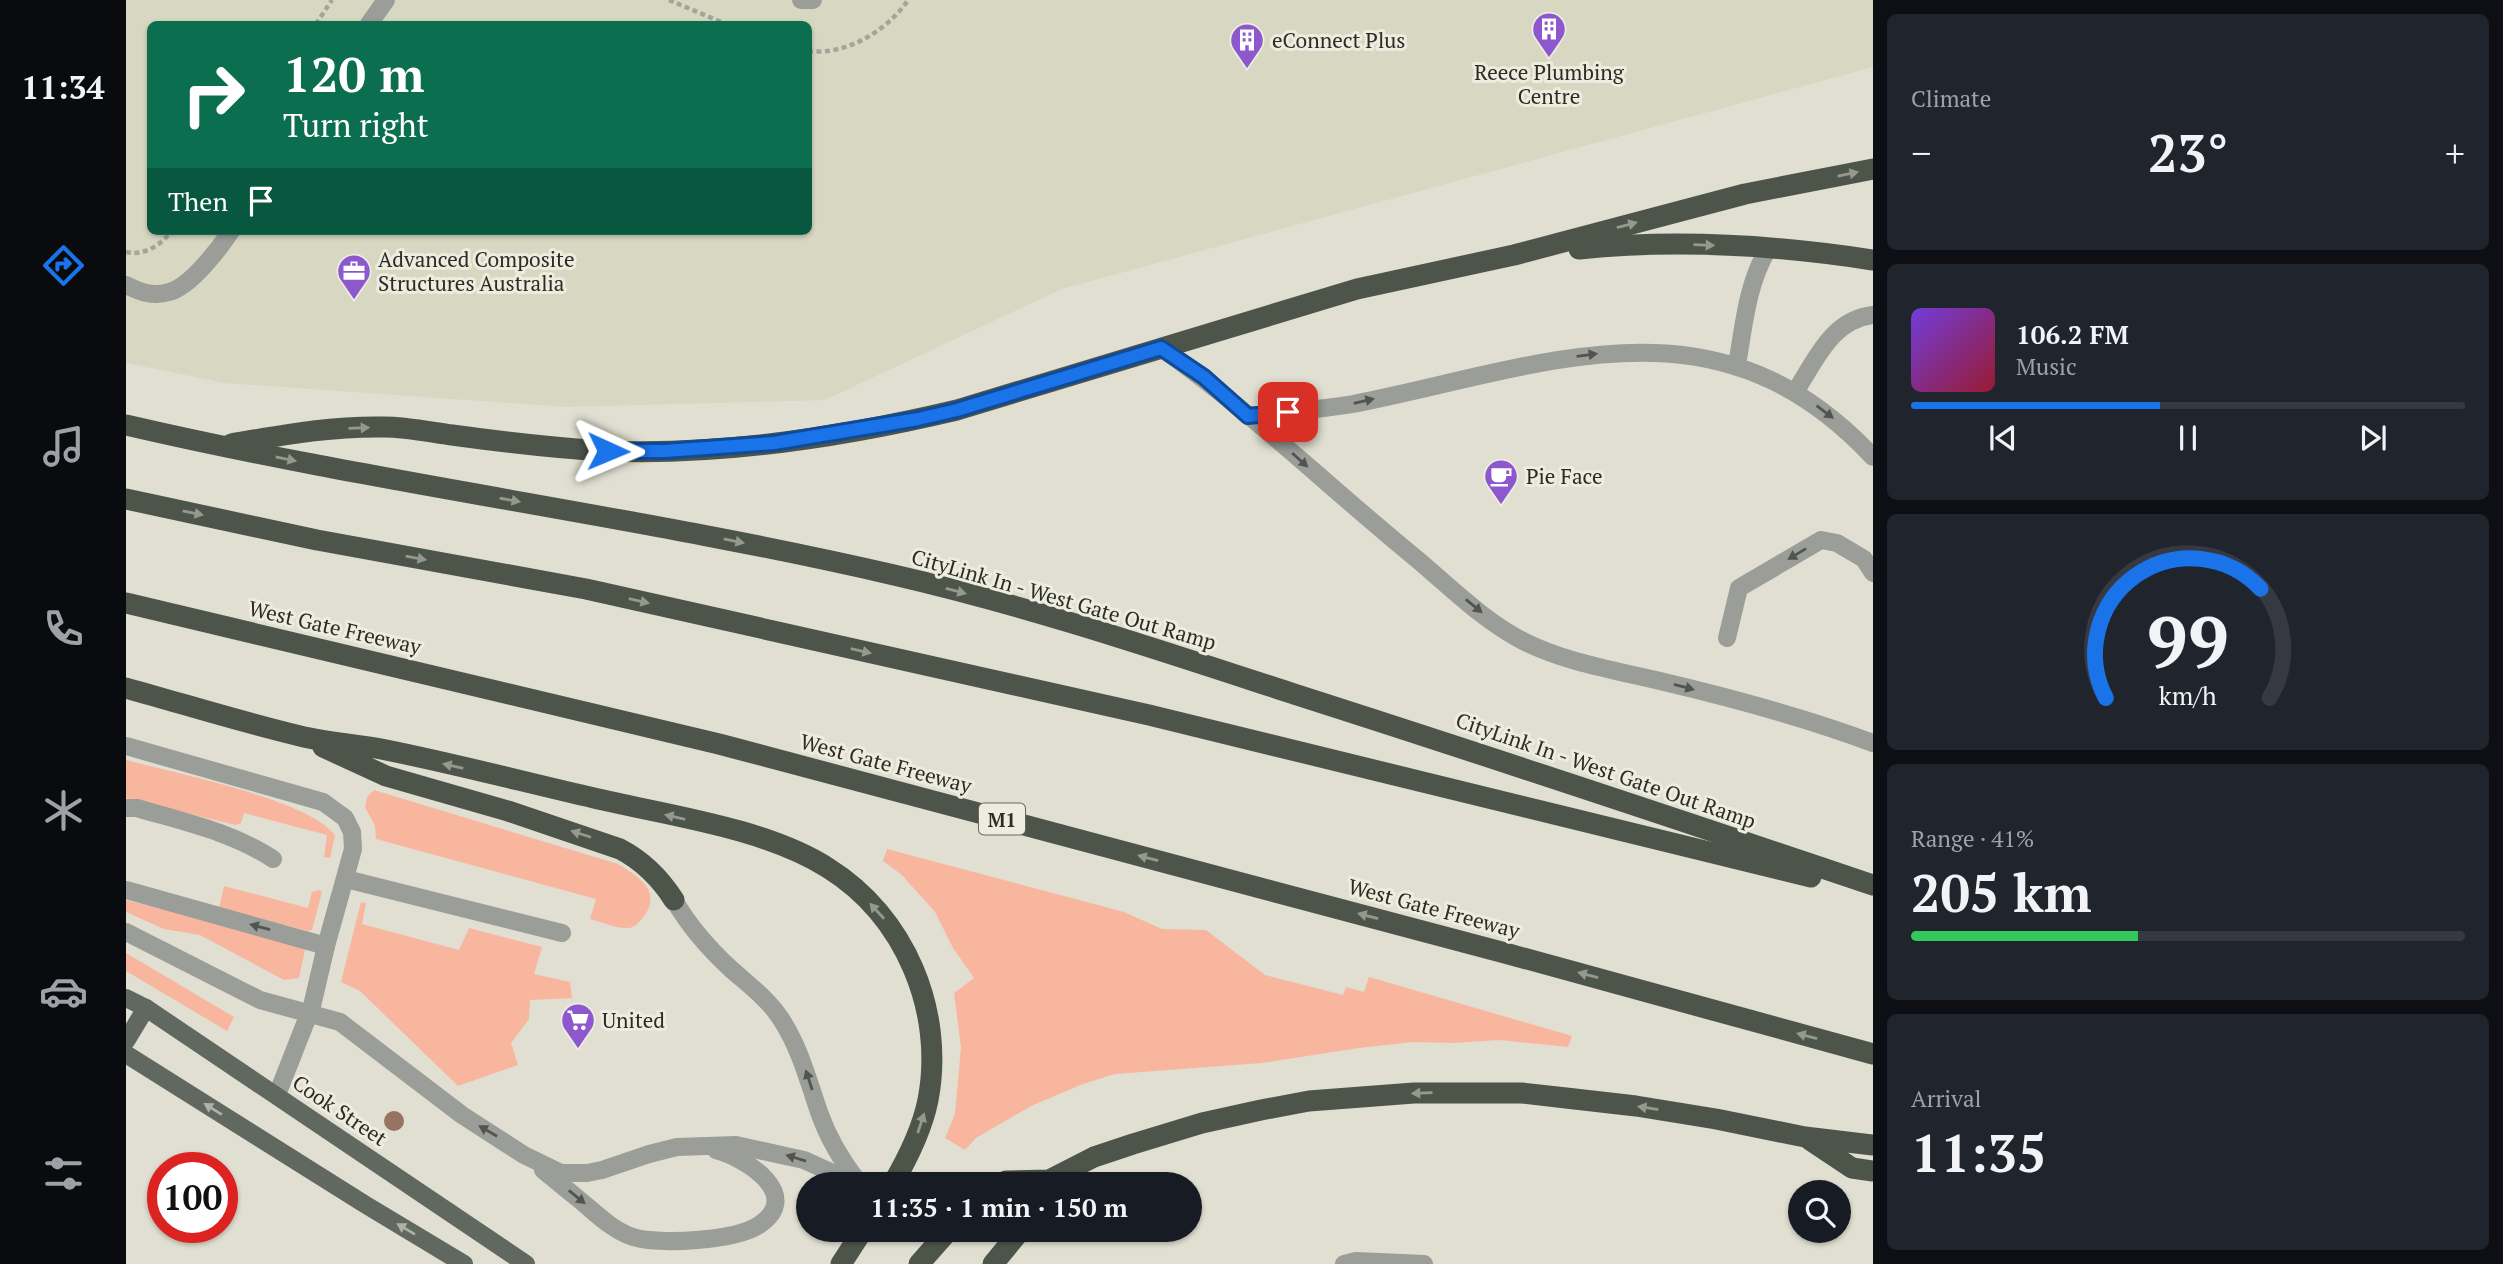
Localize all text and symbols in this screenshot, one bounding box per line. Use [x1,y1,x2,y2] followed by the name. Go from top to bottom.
[1530,10,1568,59] building icon: Reece Plumbing Centre
[1228,21,1266,70] building icon: eConnect Plus
[1272,26,1405,54] place label: eConnect Plus
[283,41,425,106] text: 120 m
[168,49,259,140] icon: right
[1474,58,1625,110] place label: Reece Plumbing Centre
[21,66,105,108] text: 11:34
[1911,83,1991,114] text: Climate
[283,104,429,146] text: Turn right
[2148,118,2228,187] text: 23°
[1911,128,1931,178] text: −
[2445,128,2465,178] text: +
[1837,168,1859,179] one-way arrow
[242,182,280,220] icon: arrive
[168,184,228,218] text: Then
[1616,219,1638,230] one-way arrow
[1693,239,1715,250] one-way arrow
[39,241,88,290] icon: directions
[378,245,574,297] place label: Advanced Composite Structures Australia
[335,252,373,301] office icon: Advanced Composite Structures Australia
[2016,317,2129,351] text: 106.2 FM
[1576,350,1598,361] one-way arrow
[2016,351,2077,382] text: Music
[1258,382,1318,442] pin
[1269,393,1307,431] icon: arrive
[1353,395,1375,406] one-way arrow
[1816,405,1834,419] one-way arrow
[571,414,645,488] position arrow
[1984,419,2022,457] icon: previous
[2169,419,2207,457] icon: pause
[2354,419,2392,457] icon: next
[39,422,88,471] icon: music
[348,422,370,433] one-way arrow
[1291,452,1309,468] one-way arrow
[275,454,297,465] one-way arrow
[1482,457,1520,506] cafe icon: Pie Face
[1526,462,1603,490] place label: Pie Face
[499,495,521,506] one-way arrow
[182,508,204,519] one-way arrow
[723,536,745,547] one-way arrow
[908,542,1220,656] street label: CityLink In - West Gate Out Ramp
[1787,548,1806,561] one-way arrow
[405,553,427,564] one-way arrow
[945,586,967,597] one-way arrow
[2147,592,2229,689] text: 99
[246,594,424,661] street label: West Gate Freeway
[628,596,650,607] one-way arrow
[1465,599,1483,613] one-way arrow
[39,604,88,653] icon: phone
[850,645,872,656] one-way arrow
[2159,679,2217,712] text: km/h
[1673,682,1695,693] one-way arrow
[1452,705,1760,835] street label: CityLink In - West Gate Out Ramp
[797,727,975,799] street label: West Gate Freeway
[442,760,464,771] one-way arrow
[39,786,88,835] icon: climate
[979,804,1025,834] road number: M1
[664,811,686,822] one-way arrow
[1911,823,2034,854] text: Range · 41%
[570,828,591,839] one-way arrow
[1138,852,1159,862] one-way arrow
[1911,858,2092,927] text: 205 km
[1345,872,1523,944] street label: West Gate Freeway
[869,902,885,919] one-way arrow
[1357,910,1379,921] one-way arrow
[250,922,271,932] one-way arrow
[39,967,88,1016] icon: car
[1577,969,1599,980] one-way arrow
[559,1001,597,1050] supermarket icon: United
[602,1006,665,1034] place label: United
[1796,1030,1817,1040] one-way arrow
[287,1068,393,1152] street label: Cook Street
[804,1070,814,1091] one-way arrow
[1911,1083,1982,1114] text: Arrival
[1411,1088,1433,1099] one-way arrow
[203,1102,222,1115] one-way arrow
[1637,1102,1659,1113] one-way arrow
[916,1113,927,1134] one-way arrow
[1911,1118,2046,1187] text: 11:35
[478,1125,497,1138] one-way arrow
[39,1149,88,1198] icon: filters
[147,1152,238,1243] speed limit sign: 100
[785,1152,806,1162] one-way arrow
[1788,1180,1851,1243] map controls
[1788,1180,1851,1243] button: search
[567,1190,585,1205] one-way arrow
[870,1190,1128,1224] text: 11:35 · 1 min · 150 m
[396,1223,415,1235] one-way arrow

